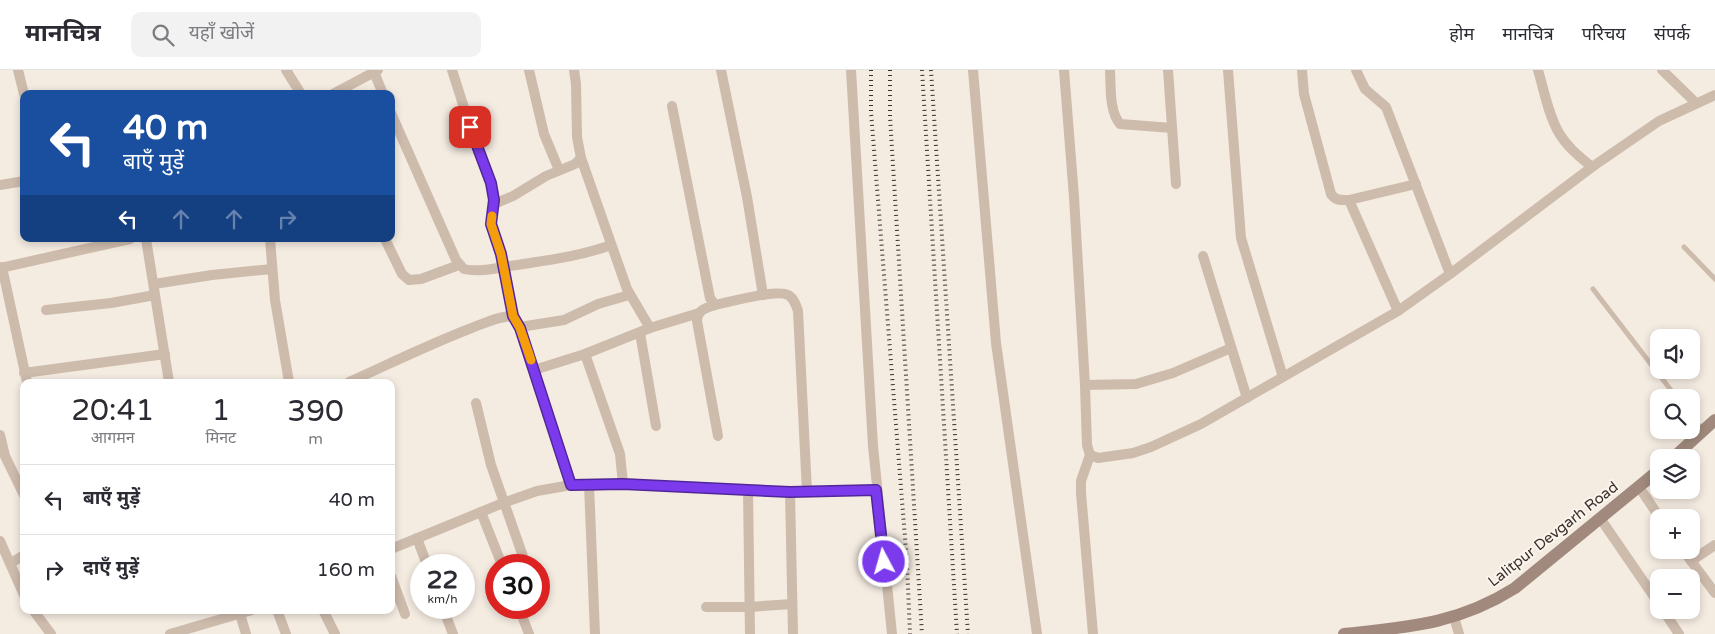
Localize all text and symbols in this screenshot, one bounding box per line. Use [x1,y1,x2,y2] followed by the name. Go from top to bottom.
[131,12,481,57] search box
[25,19,101,48] text: मानचित्र
[149,21,177,49] icon: search
[189,22,254,44] text: यहाँ खोजें
[1449,23,1474,45] text: होम
[1502,23,1554,45] text: मानचित्र
[1582,23,1626,45] text: परिचय
[1654,23,1690,45] text: संपर्क
[449,106,491,148] pin
[123,107,208,149] text: 40 m
[40,110,105,175] icon: left
[456,113,484,141] icon: arrive
[123,149,184,175] text: बाएँ मुड़ें
[114,205,142,233] icon: left
[167,205,195,233] icon: ahead
[220,205,248,233] icon: ahead
[273,205,301,233] icon: right
[1650,329,1700,619] map controls
[1650,329,1700,379] button: sound
[1650,389,1700,439] button: search
[71,392,154,429] text: 20:41
[211,392,230,429] text: 1
[287,393,344,430] text: 390
[91,428,135,448] text: आगमन
[205,428,236,448] text: मिनट
[308,429,323,449] text: m
[1650,449,1700,499] button: layers
[1484,478,1622,590] street label: Lalitpur Devgarh Road
[40,486,68,514] icon: left
[83,487,140,509] text: बाएँ मुड़ें
[329,489,375,511] text: 40 m
[1650,509,1700,559] button: +
[857,535,909,587] position arrow
[485,554,550,619] speed limit sign: 30
[40,556,68,584] icon: right
[83,557,139,579] text: दाएँ मुड़ें
[317,559,375,581] text: 160 m
[427,565,458,595] text: 22
[1650,569,1700,619] button: −
[427,592,458,606] text: km/h

